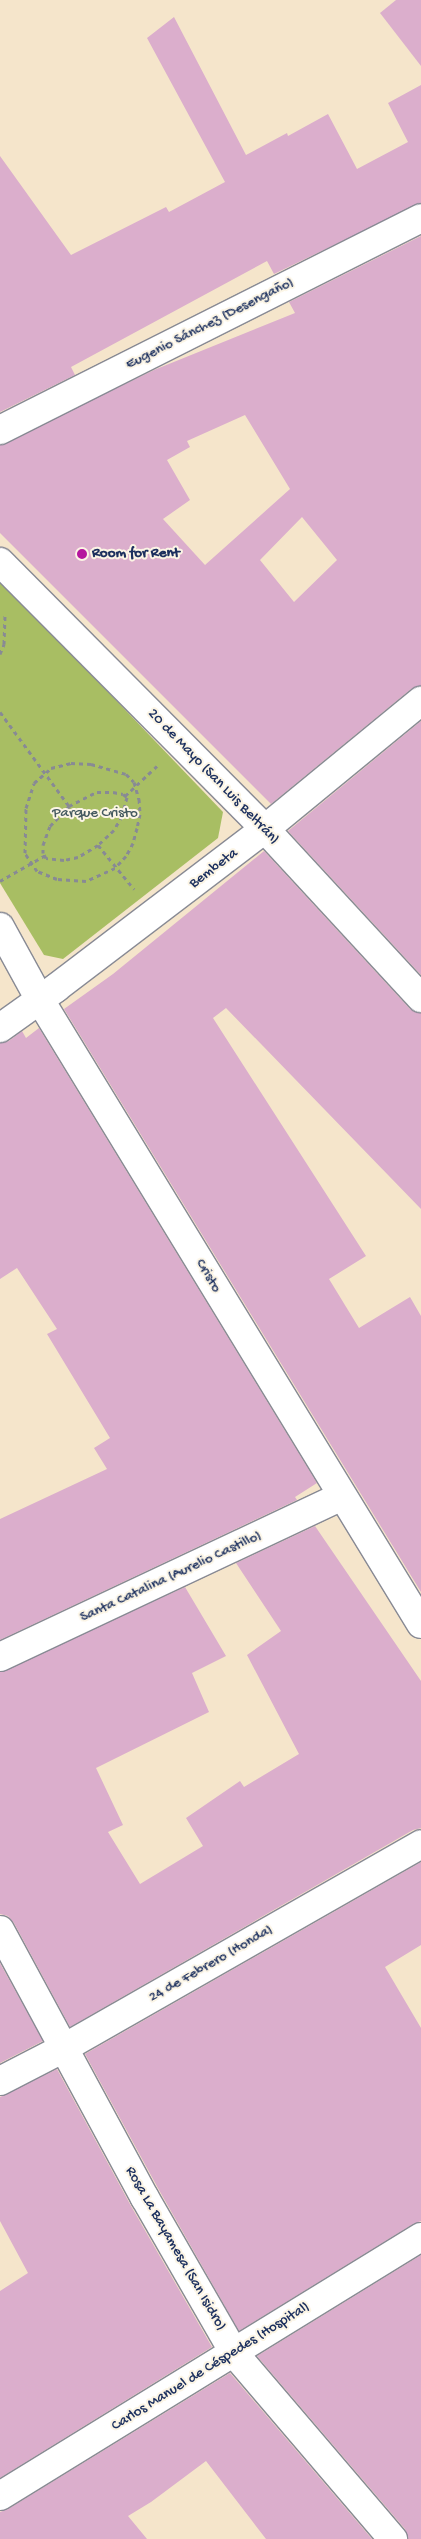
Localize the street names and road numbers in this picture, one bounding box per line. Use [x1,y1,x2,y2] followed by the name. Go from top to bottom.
[123,274,297,374] street label: Eugenio Sánchez (Desengaño)
[143,705,283,849] street label: 20 de Mayo (San Luis Beltrán)
[186,845,242,893] street label: Bembeta
[191,1256,225,1296] street label: Cristo
[77,1527,265,1627] street label: Santa Catalina (Aurelio Castillo)
[146,1921,276,2007] street label: 24 de Febrero (Honda)
[121,2164,229,2334] street label: Rosa La Bayamesa (San Isidro)
[109,2298,313,2436] street label: Carlos Manuel de Céspedes (Hospital)

